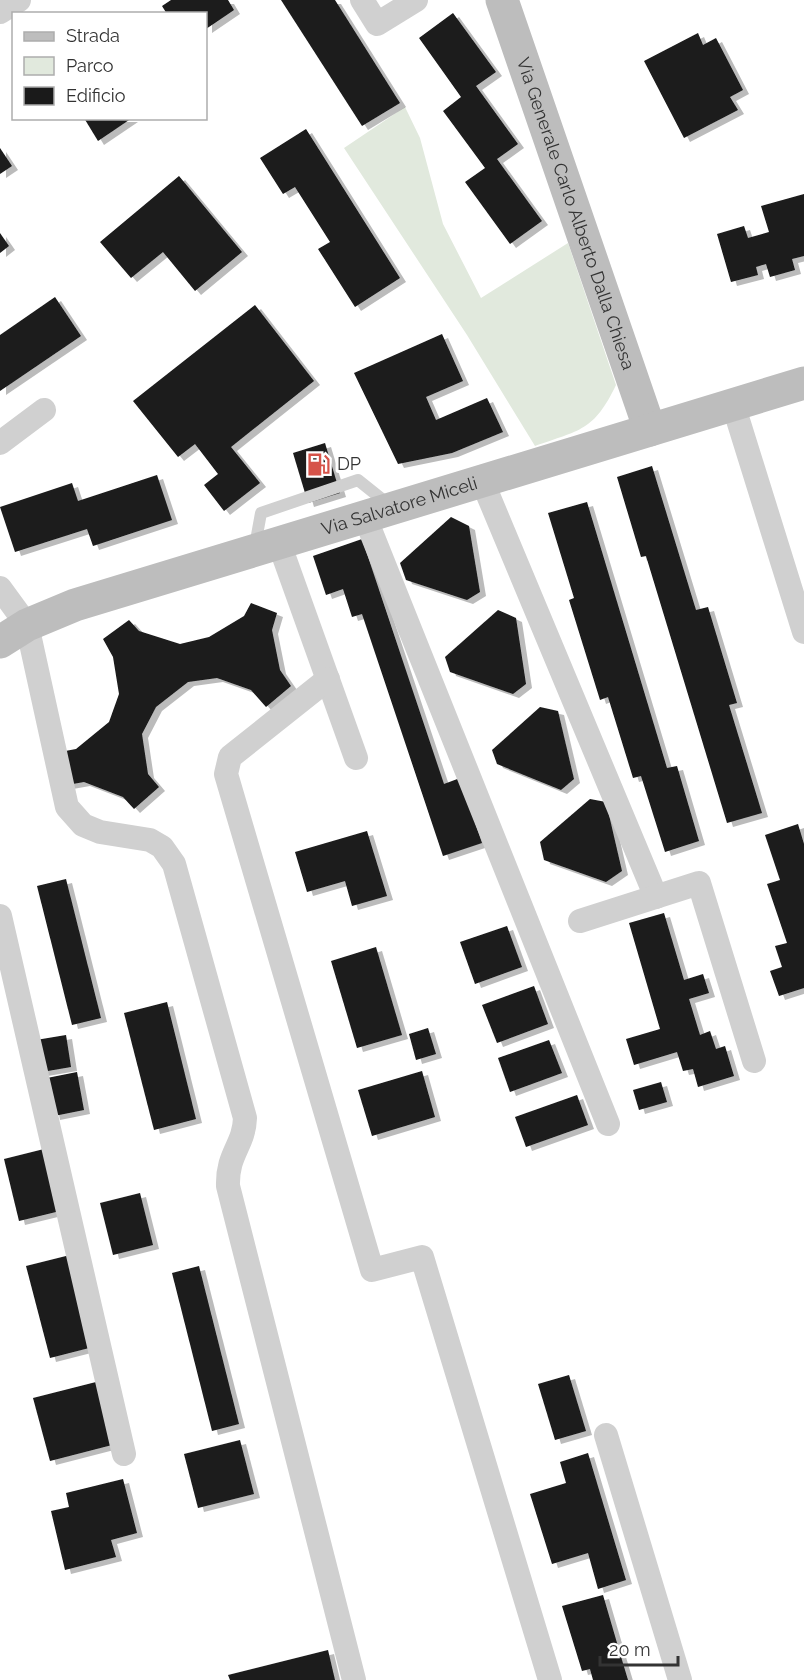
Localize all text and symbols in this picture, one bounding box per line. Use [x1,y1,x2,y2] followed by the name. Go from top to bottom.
[12,12,207,120] legend
[66,25,120,46] text: Strada
[66,55,114,76] text: Parco
[513,55,639,372] street label: Via Generale Carlo Alberto Dalla Chiesa
[66,85,126,106] text: Edificio
[306,451,332,477] fuel station icon: DP
[337,453,361,474] place label: DP
[319,472,480,539] street label: Via Salvatore Miceli
[600,1629,678,1667] scale bar
[609,1639,651,1660] text: 20 m

